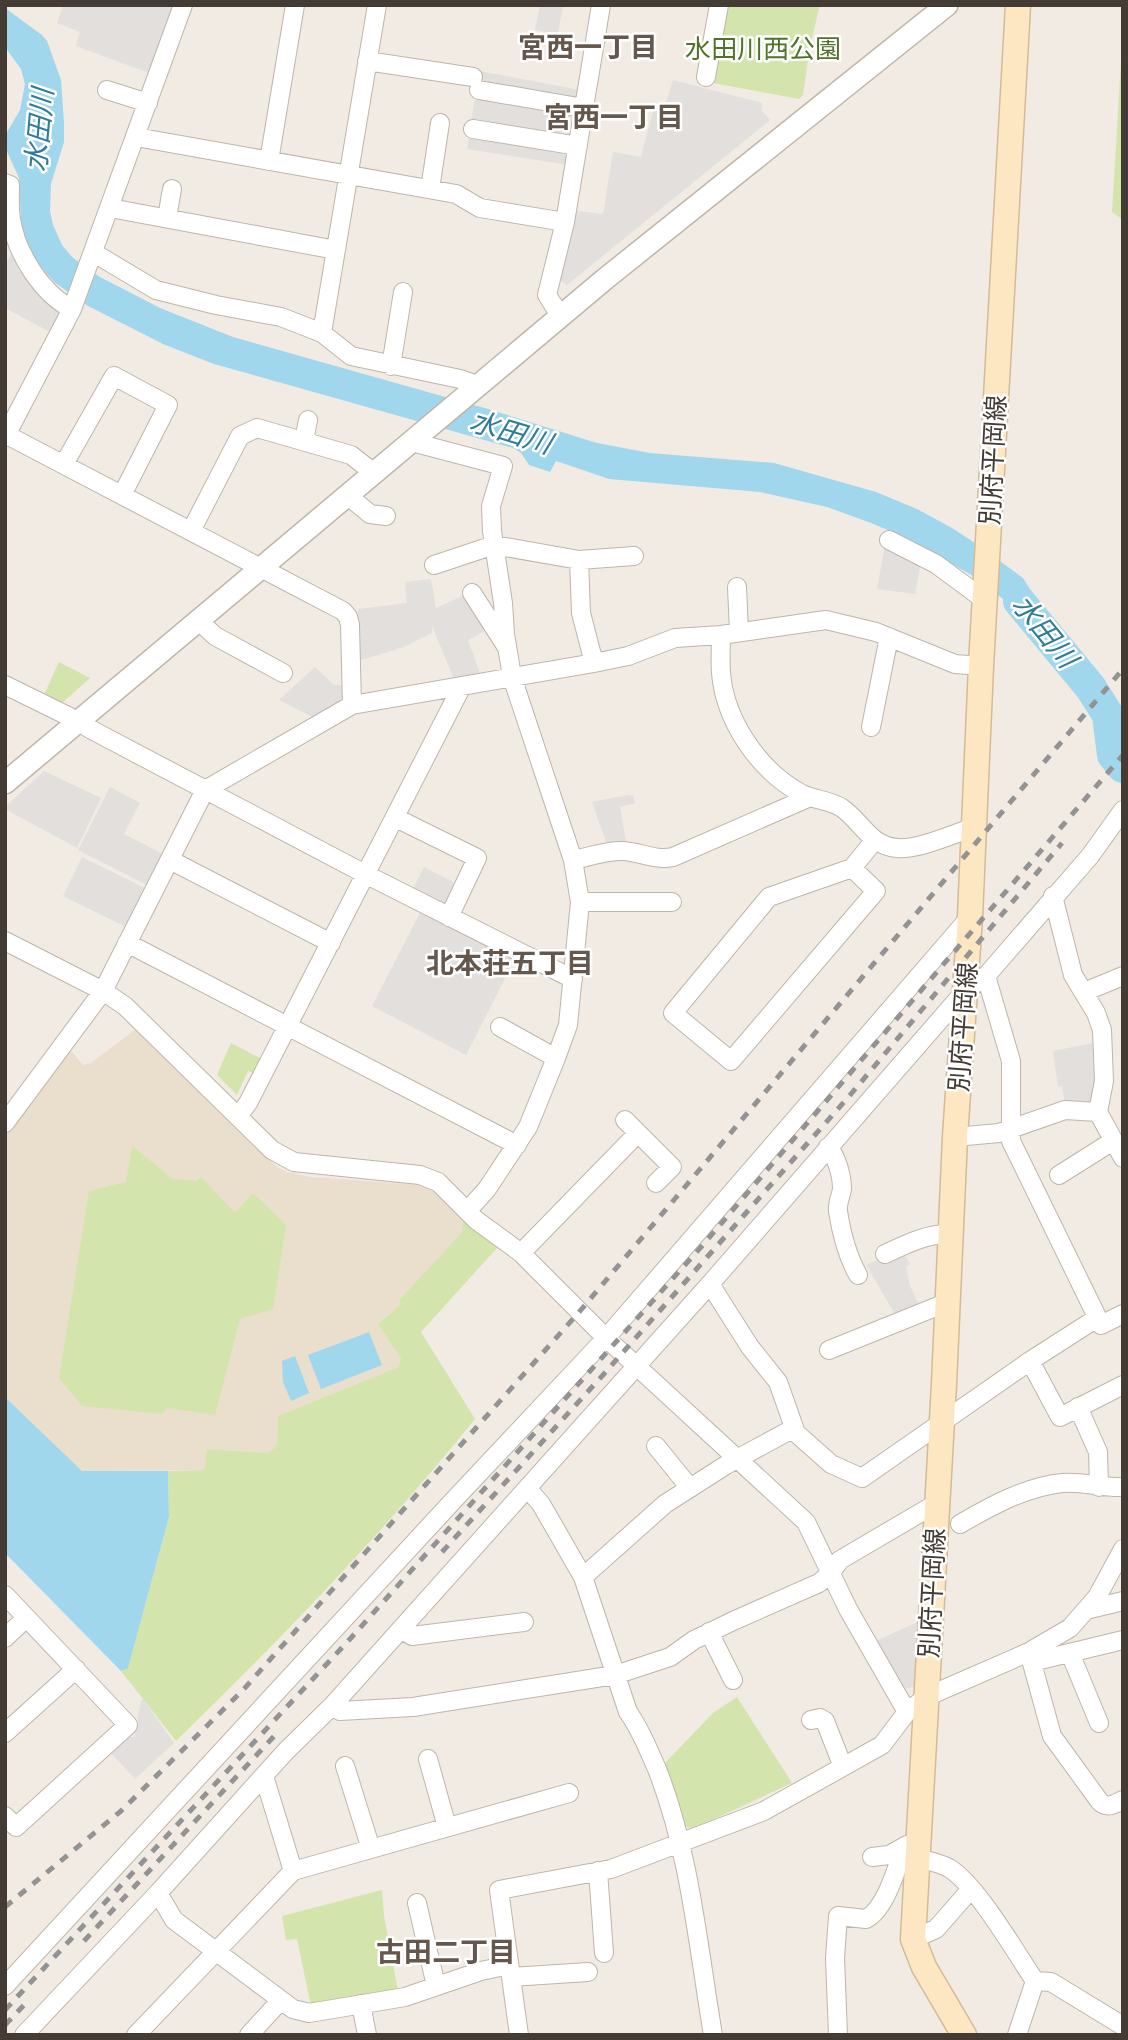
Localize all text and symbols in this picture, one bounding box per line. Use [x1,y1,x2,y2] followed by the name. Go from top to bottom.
[518,29,658,64] district label: 宮西一丁目
[685,32,841,65] park label: 水田川西公園
[17,84,60,173] water label: 水田川
[544,99,684,134] district label: 宮西一丁目
[973,394,1012,526] street label: 別府平岡線
[466,403,559,461] water label: 水田川
[1005,587,1087,677] water label: 水田川
[426,945,594,980] district label: 北本荘五丁目
[942,961,983,1093] street label: 別府平岡線
[912,1527,951,1659] street label: 別府平岡線
[376,1934,516,1969] district label: 古田二丁目

